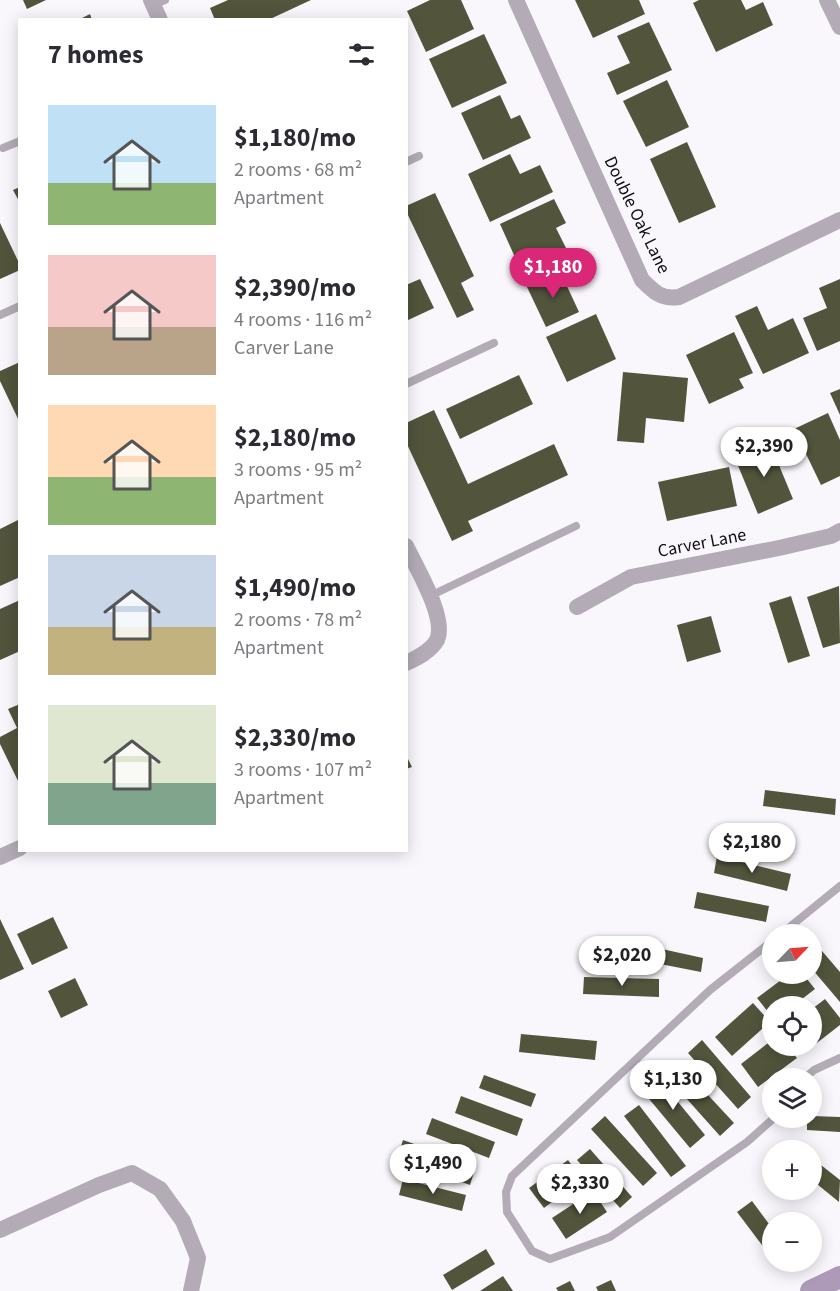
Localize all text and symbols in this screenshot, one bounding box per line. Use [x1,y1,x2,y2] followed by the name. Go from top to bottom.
[48,36,143,73] text: 7 homes
[345,38,378,71] icon: filters
[234,119,356,156] text: $1,180/mo
[96,129,168,201] icon: home
[598,152,676,278] street label: Double Oak Lane
[234,156,362,184] text: 2 rooms · 68 m²
[234,184,324,212] text: Apartment
[504,248,602,299] pin: $1,180
[524,253,582,281] text: $1,180
[234,269,356,306] text: $2,390/mo
[96,279,168,351] icon: home
[234,306,372,334] text: 4 rooms · 116 m²
[234,334,334,362] text: Carver Lane
[234,419,356,456] text: $2,180/mo
[715,427,813,478] pin: $2,390
[96,429,168,501] icon: home
[735,432,793,460] text: $2,390
[234,456,362,484] text: 3 rooms · 95 m²
[234,484,324,512] text: Apartment
[656,522,749,564] street label: Carver Lane
[234,569,356,606] text: $1,490/mo
[96,579,168,651] icon: home
[234,606,362,634] text: 2 rooms · 78 m²
[234,634,324,662] text: Apartment
[234,719,356,756] text: $2,330/mo
[96,729,168,801] icon: home
[234,756,372,784] text: 3 rooms · 107 m²
[234,784,324,812] text: Apartment
[703,823,801,874] pin: $2,180
[723,828,781,856] text: $2,180
[762,924,822,984] north arrow
[762,924,822,1272] map controls
[573,936,671,987] pin: $2,020
[593,941,651,969] text: $2,020
[762,996,822,1056] button: locate
[624,1060,722,1111] pin: $1,130
[644,1065,702,1093] text: $1,130
[762,1068,822,1128] button: layers
[762,1140,822,1200] button: +
[384,1144,482,1195] pin: $1,490
[404,1149,462,1177] text: $1,490
[531,1164,629,1215] pin: $2,330
[551,1169,609,1197] text: $2,330
[762,1212,822,1272] button: −

